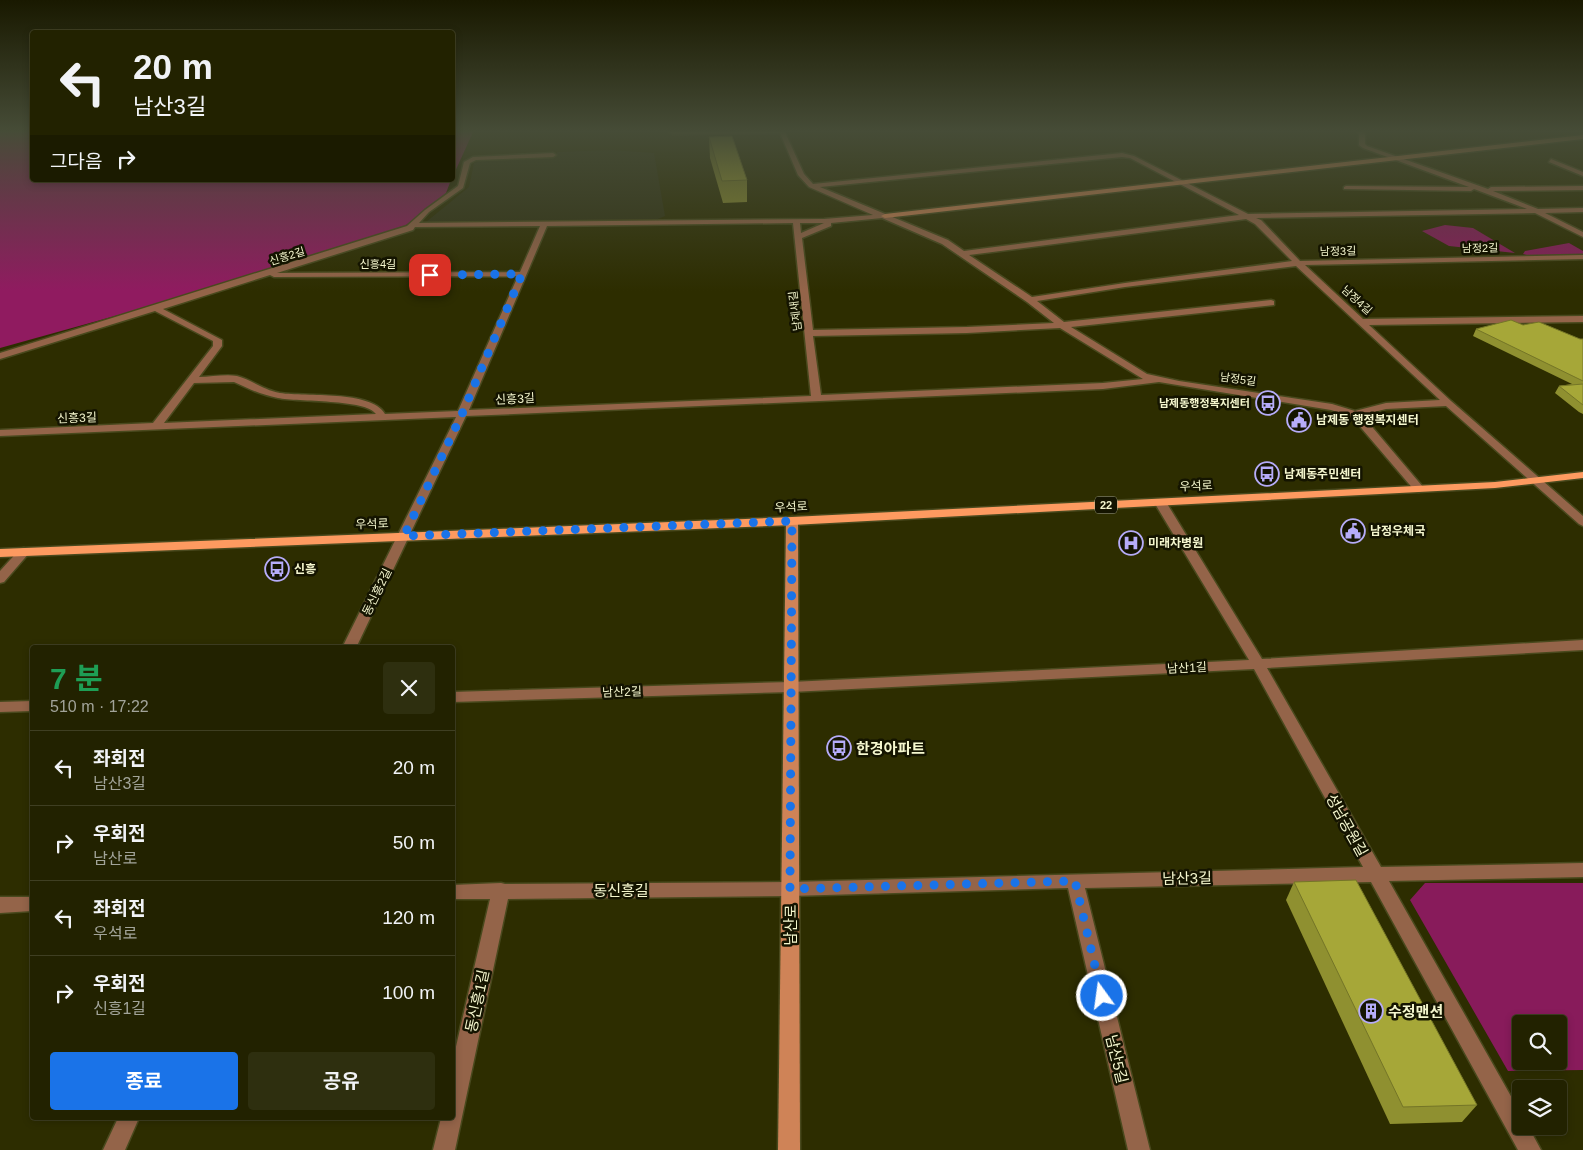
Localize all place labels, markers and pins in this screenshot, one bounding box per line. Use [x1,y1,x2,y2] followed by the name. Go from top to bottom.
[409,254,451,296] pin
[1255,390,1281,416] bus stop icon: 남제동행정복지센터
[1159,397,1250,409] place label: 남제동행정복지센터
[1286,407,1312,433] public building icon: 남제동 행정복지센터
[1316,413,1419,427] place label: 남제동 행정복지센터
[1254,461,1280,487] bus stop icon: 남제동주민센터
[1284,467,1361,481] place label: 남제동주민센터
[1340,518,1366,544] public building icon: 남정우체국
[1370,524,1425,538] place label: 남정우체국
[1118,530,1144,556] hospital icon: 미래차병원
[1148,536,1203,550] place label: 미래차병원
[264,556,290,582] bus stop icon: 신흥
[294,562,316,576] place label: 신흥
[826,735,852,761] bus stop icon: 한경아파트
[856,740,925,757] place label: 한경아파트
[1358,998,1384,1024] building icon: 수정맨션
[1388,1003,1443,1020] place label: 수정맨션

